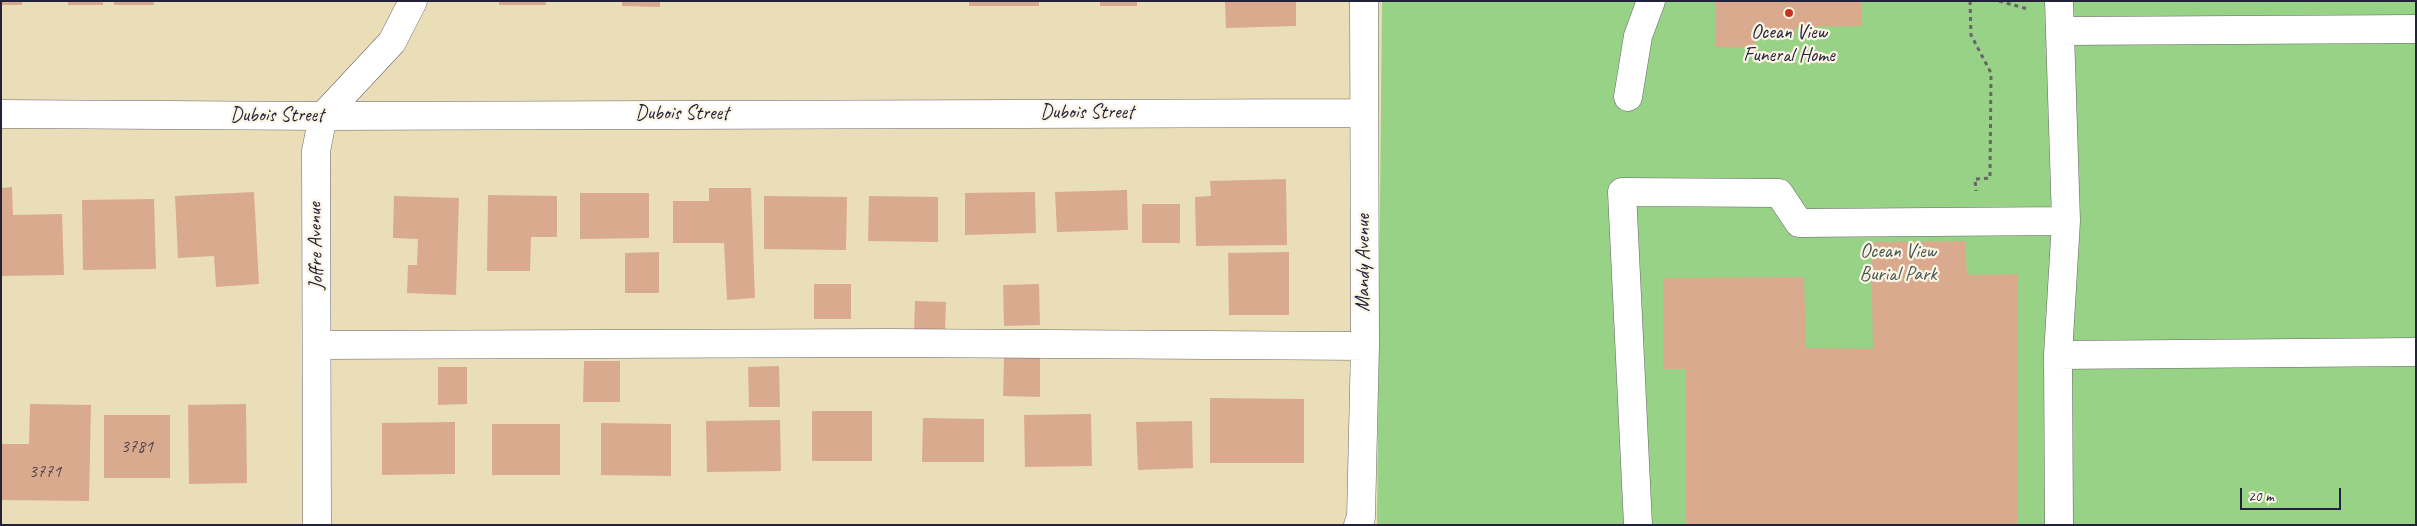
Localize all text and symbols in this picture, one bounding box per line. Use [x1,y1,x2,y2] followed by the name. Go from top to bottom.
[1783,7,1795,19] marker: Ocean View Funeral Home
[1743,21,1835,68] place label: Ocean View Funeral Home
[1040,101,1134,125] street label: Dubois Street
[635,102,729,126] street label: Dubois Street
[230,104,324,128] street label: Dubois Street
[303,202,329,290] street label: Joffre Avenue
[1352,214,1376,312] street label: Mandy Avenue
[1860,240,1936,287] park label: Ocean View Burial Park
[121,436,153,458] house number: 3781
[29,461,61,483] house number: 3771
[2242,478,2343,510] scale bar
[2248,487,2274,506] text: 20 m

